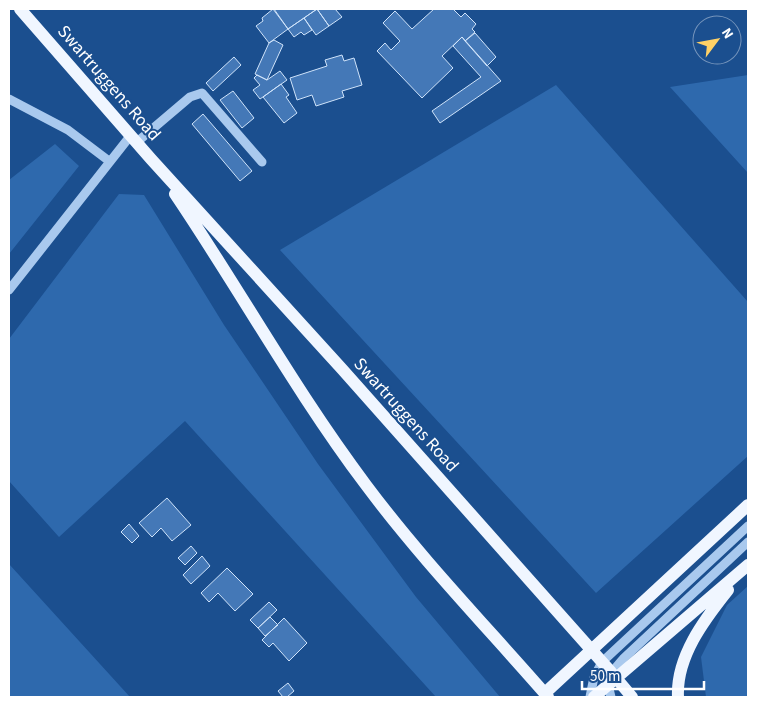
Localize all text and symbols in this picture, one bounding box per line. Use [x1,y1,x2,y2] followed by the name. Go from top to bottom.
[692,15,742,65] north arrow
[52,20,166,146] street label: Swartruggens Road
[716,24,738,43] text: N
[348,352,464,478] street label: Swartruggens Road
[582,658,704,690] scale bar
[590,666,620,687] text: 50 m

